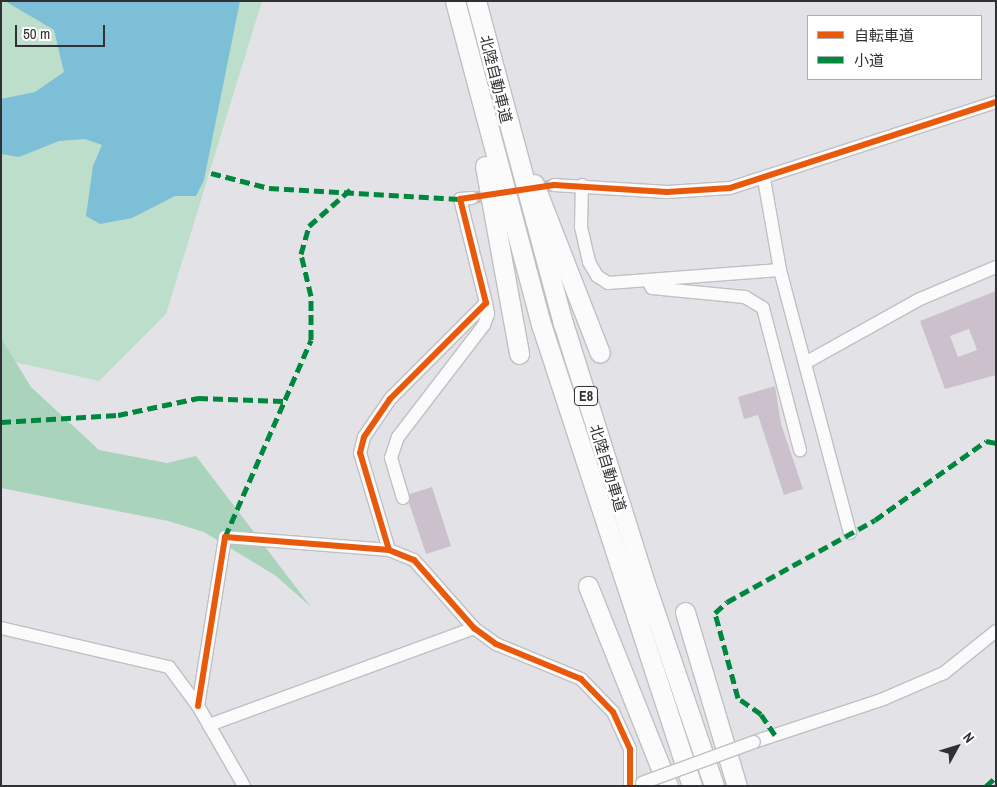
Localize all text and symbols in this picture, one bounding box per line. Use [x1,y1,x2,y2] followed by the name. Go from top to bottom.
[18,15,108,47] scale bar
[807,15,982,80] legend
[23,23,50,44] text: 50 m
[854,25,914,46] text: 自転車道
[476,33,516,125] street label: 北陸自動車道
[854,50,884,71] text: 小道
[574,384,598,408] road number: E8
[586,422,630,514] street label: 北陸自動車道
[932,722,982,772] north arrow
[959,729,978,746] text: N

